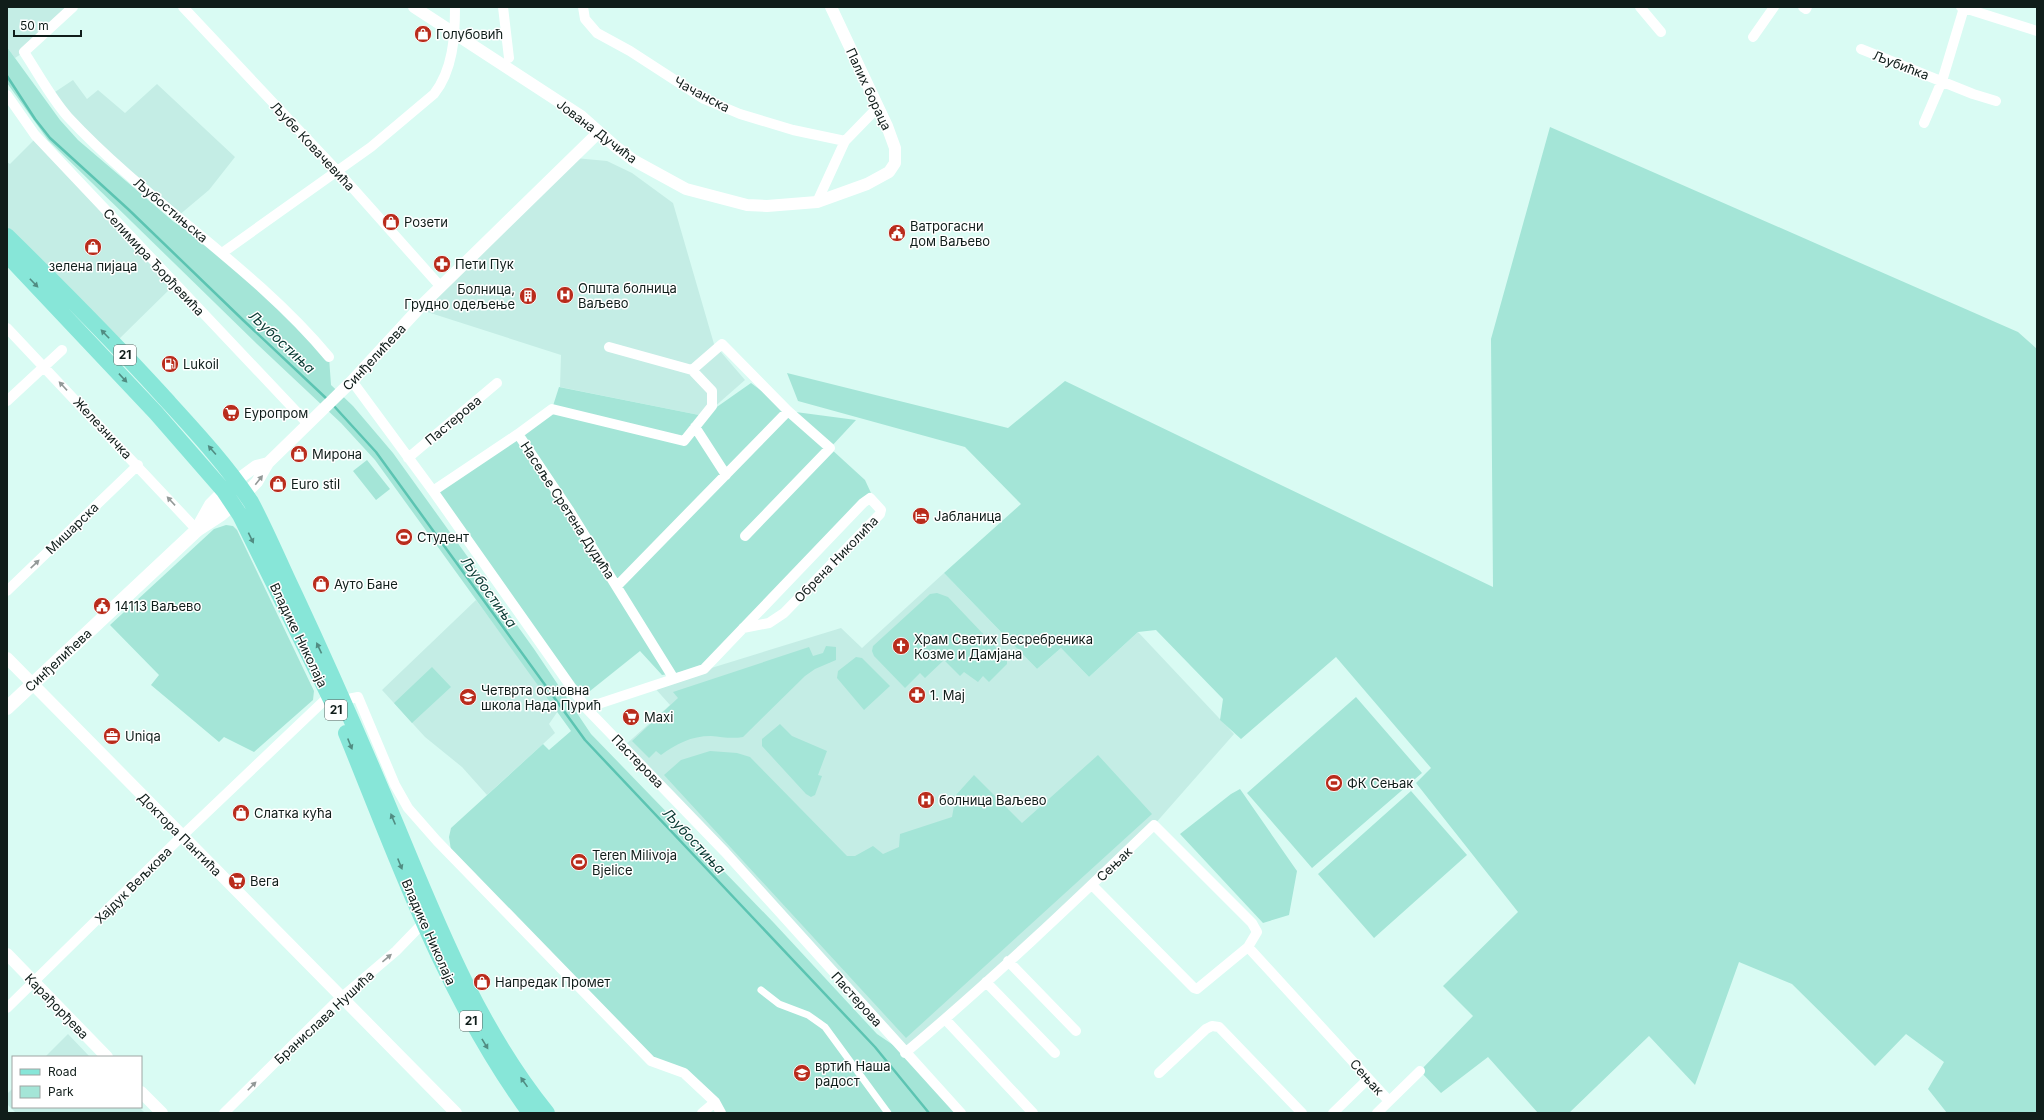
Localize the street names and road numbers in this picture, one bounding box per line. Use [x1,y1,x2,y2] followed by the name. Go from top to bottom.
[843,45,895,133] street label: Палих бораца
[1871,47,1931,83] street label: Љубићка
[671,73,733,115] street label: Чачанска
[554,96,640,166] street label: Јована Дучића
[268,98,358,194] street label: Љубе Ковачевића
[131,174,211,246] street label: Љубостињска
[100,205,208,319] street label: Селимира Ђорђевића
[339,320,409,394] street label: Синђелићева
[114,345,136,365] road number: 21
[422,392,484,448] street label: Пастерова
[70,394,136,462] street label: Железничка
[518,438,618,582] street label: Насеље Сретена Дудића
[42,499,102,557] street label: Мишарска
[791,512,881,606] street label: Обрена Николића
[267,580,331,690] street label: Владике Николаја
[21,625,95,695] street label: Синђелићева
[325,700,347,720] road number: 21
[609,731,667,791] street label: Пастерова
[135,789,225,879] street label: Доктора Пантића
[91,843,175,927] street label: Хајдук Вељкова
[1093,843,1135,885] street label: Сењак
[398,877,460,987] street label: Владике Николаја
[271,967,377,1067] street label: Бранислава Нушића
[828,968,886,1030] street label: Пастерова
[22,970,92,1042] street label: Карађорђева
[460,1011,482,1031] road number: 21
[1347,1056,1387,1098] street label: Сењак

